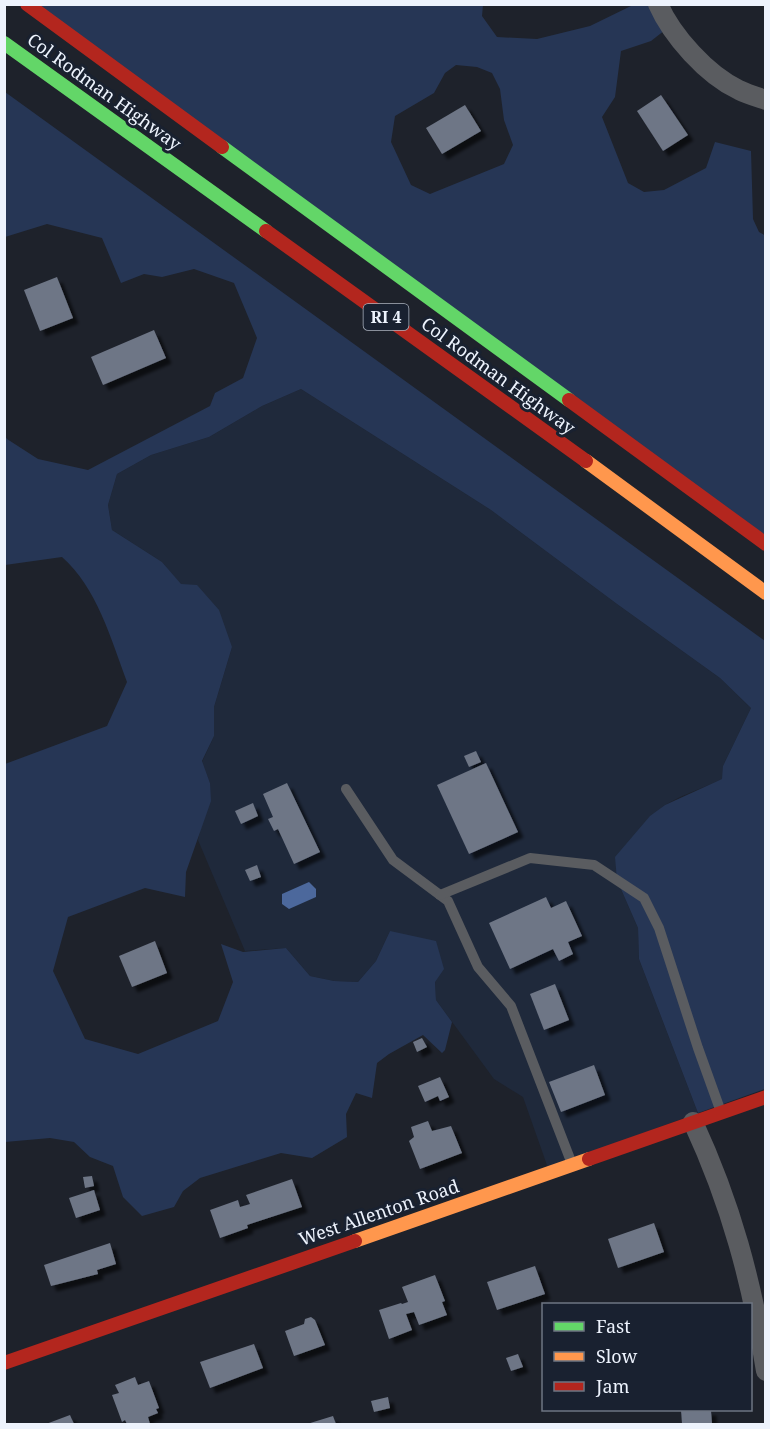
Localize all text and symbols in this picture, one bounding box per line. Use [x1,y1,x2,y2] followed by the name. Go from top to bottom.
[23,27,187,156] street label: Col Rodman Highway
[364,304,408,330] road number: RI 4
[417,311,581,440] street label: Col Rodman Highway
[295,1173,462,1251] street label: West Allenton Road
[542,1303,752,1411] legend
[596,1314,631,1338] text: Fast
[596,1344,638,1368] text: Slow
[595,1374,630,1398] text: Jam

